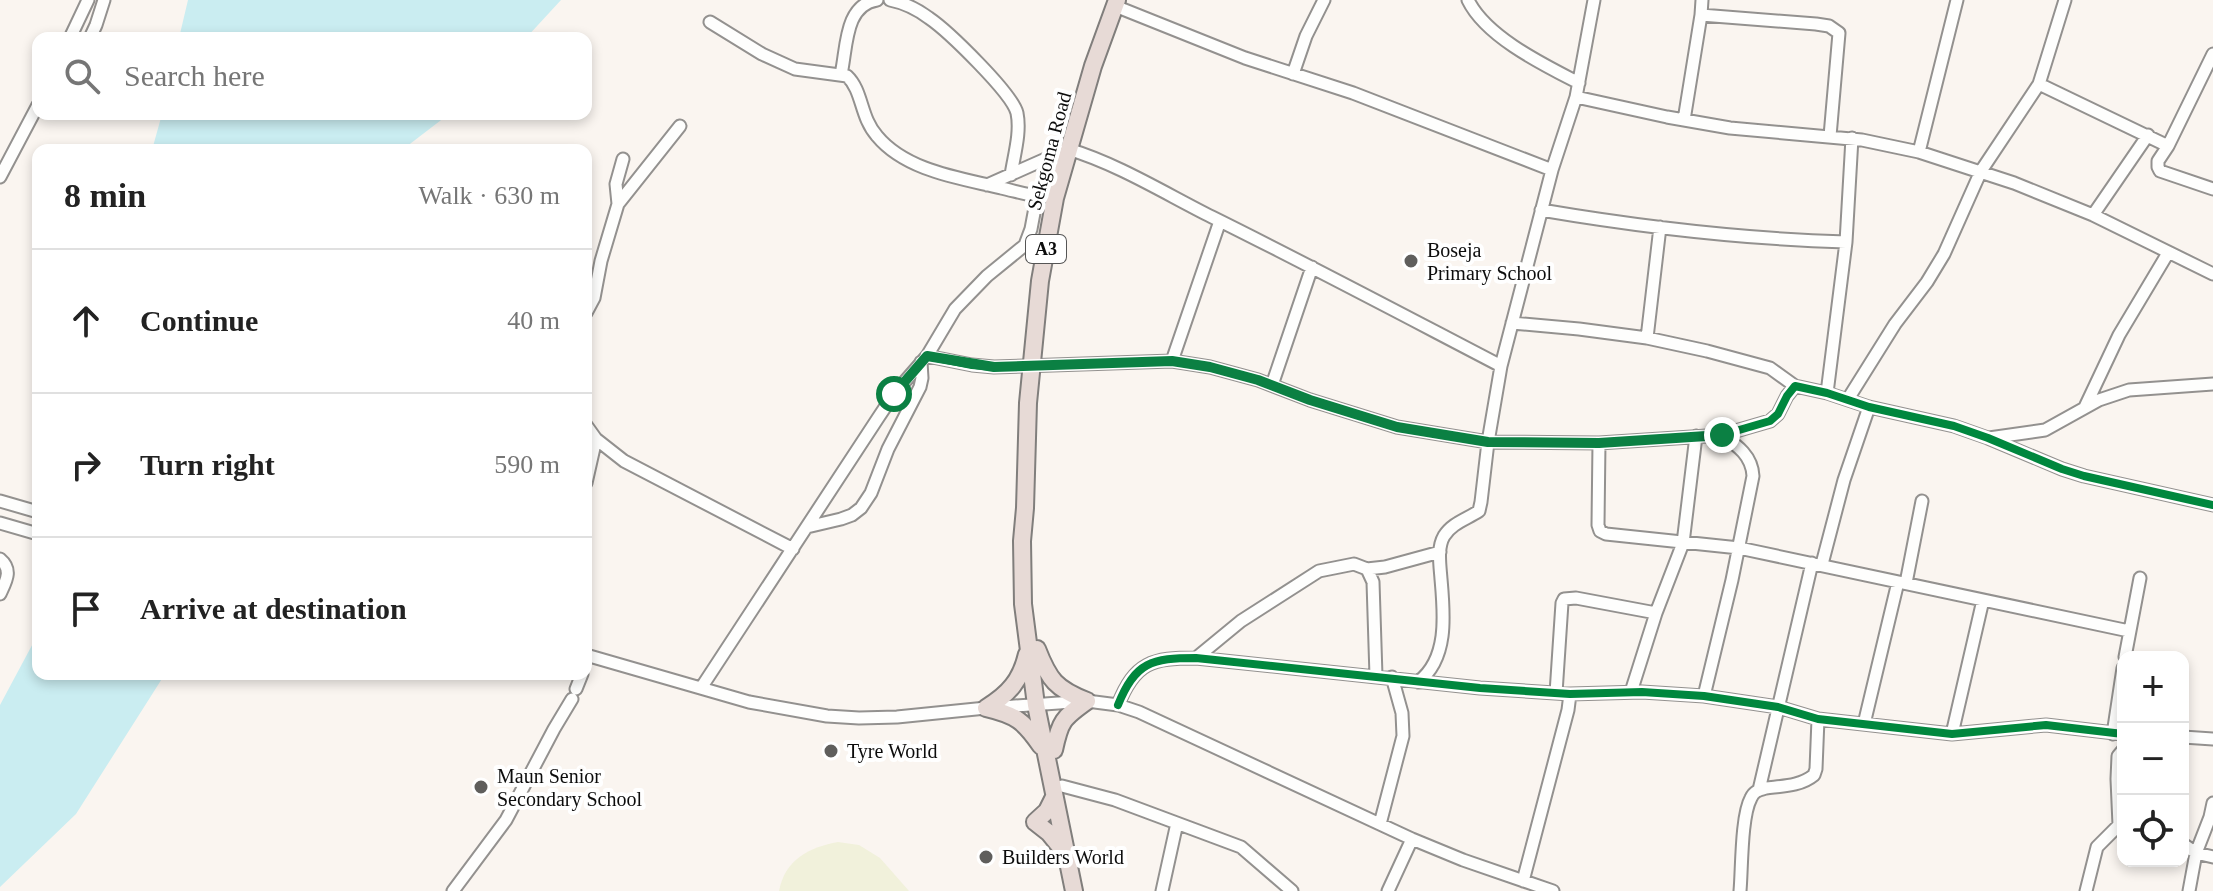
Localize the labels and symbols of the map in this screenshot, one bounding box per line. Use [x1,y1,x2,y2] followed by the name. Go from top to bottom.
[1023,89,1076,213] street label: Sekgoma Road
[1026,235,1066,263] road number: A3
[1427,239,1552,285] place label: Boseja Primary School
[1402,252,1420,270] marker: Boseja Primary School
[876,376,912,412] route start
[1704,417,1740,453] route end
[847,740,938,763] place label: Tyre World
[822,742,840,760] marker: Tyre World
[497,765,642,811] place label: Maun Senior Secondary School
[472,778,490,796] marker: Maun Senior Secondary School
[1002,846,1124,868] place label: Builders World
[977,848,995,866] marker: Builders World

